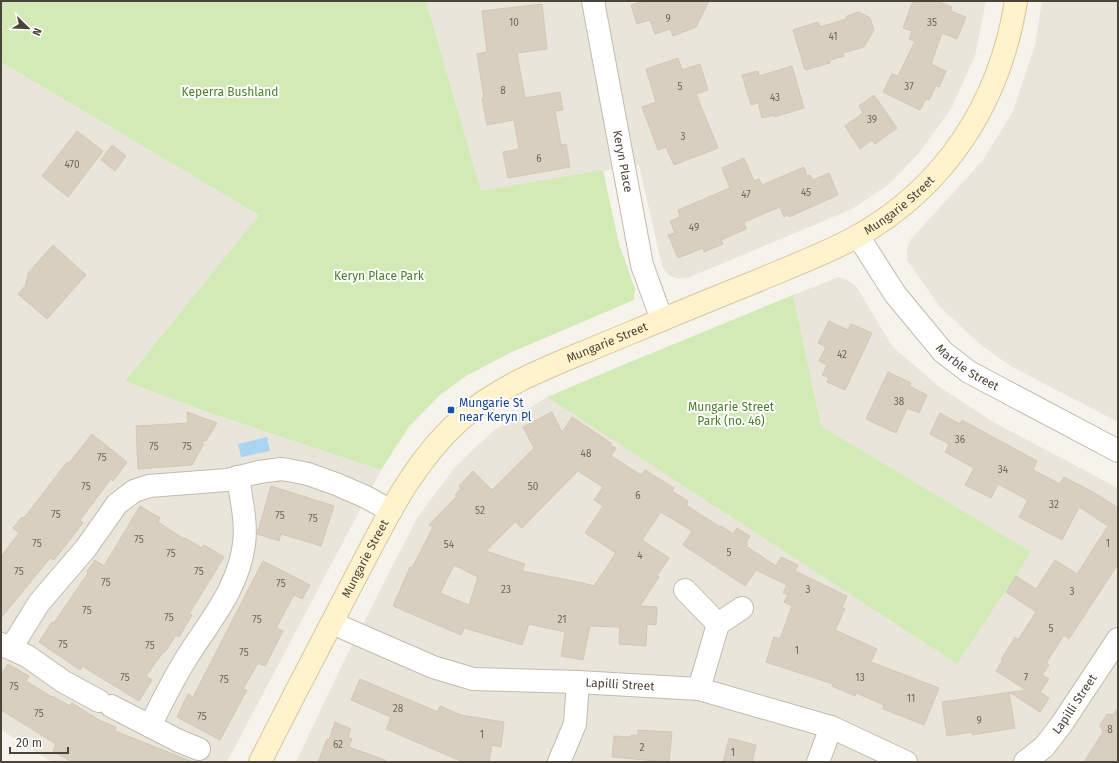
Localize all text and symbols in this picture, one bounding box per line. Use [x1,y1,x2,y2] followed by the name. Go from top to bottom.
[8,8,48,48] north arrow
[665,13,671,25] house number: 9
[509,17,519,29] house number: 10
[927,17,937,29] house number: 35
[29,26,44,38] text: N
[828,31,838,43] house number: 41
[677,81,683,93] house number: 5
[904,81,914,93] house number: 37
[182,85,278,99] park label: Keperra Bushland
[500,85,506,97] house number: 8
[770,92,780,104] house number: 43
[867,114,877,126] house number: 39
[610,129,635,194] street label: Keryn Place
[681,131,686,143] house number: 3
[536,153,542,165] house number: 6
[65,159,80,171] house number: 470
[861,173,938,238] street label: Mungarie Street
[801,187,811,199] house number: 45
[741,189,751,201] house number: 47
[689,222,699,234] house number: 49
[334,269,425,283] park label: Keryn Place Park
[565,319,650,366] street label: Mungarie Street
[933,342,1002,394] street label: Marble Street
[837,349,847,361] house number: 42
[459,396,532,424] place label: Mungarie St near Keryn Pl
[894,396,905,408] house number: 38
[688,400,775,428] park label: Mungarie Street Park (no. 46)
[446,405,456,415] marker: Mungarie St near Keryn Pl
[955,434,965,446] house number: 36
[149,441,159,453] house number: 75
[182,441,192,453] house number: 75
[581,448,592,460] house number: 48
[97,452,107,464] house number: 75
[998,464,1009,476] house number: 34
[81,481,91,493] house number: 75
[528,481,539,493] house number: 50
[635,490,641,502] house number: 6
[1049,499,1059,511] house number: 32
[475,505,485,517] house number: 52
[51,509,61,521] house number: 75
[275,510,285,522] house number: 75
[308,513,318,525] house number: 75
[339,516,392,600] street label: Mungarie Street
[134,534,144,546] house number: 75
[32,538,42,550] house number: 75
[1106,538,1110,550] house number: 1
[444,539,455,551] house number: 54
[726,547,732,559] house number: 5
[166,548,176,560] house number: 75
[637,550,643,562] house number: 4
[14,566,24,578] house number: 75
[194,566,204,578] house number: 75
[101,577,111,589] house number: 75
[276,578,286,590] house number: 75
[501,584,511,596] house number: 23
[806,584,811,596] house number: 3
[1070,586,1075,598] house number: 3
[82,605,92,617] house number: 75
[164,612,174,624] house number: 75
[252,614,262,626] house number: 75
[557,614,567,626] house number: 21
[1048,623,1054,635] house number: 5
[58,639,68,651] house number: 75
[145,640,155,652] house number: 75
[795,645,799,657] house number: 1
[239,647,249,659] house number: 75
[1050,671,1100,737] street label: Lapilli Street
[120,672,130,684] house number: 75
[855,672,865,684] house number: 13
[1024,672,1029,684] house number: 7
[219,674,229,686] house number: 75
[585,675,656,693] street label: Lapilli Street
[9,681,19,693] house number: 75
[907,693,915,705] house number: 11
[393,703,404,715] house number: 28
[34,708,44,720] house number: 75
[197,711,207,723] house number: 75
[976,715,982,727] house number: 9
[1107,724,1113,736] house number: 8
[10,729,68,755] scale bar
[480,729,484,741] house number: 1
[16,736,42,750] text: 20 m
[333,739,343,751] house number: 62
[640,742,645,754] house number: 2
[731,747,735,759] house number: 1

